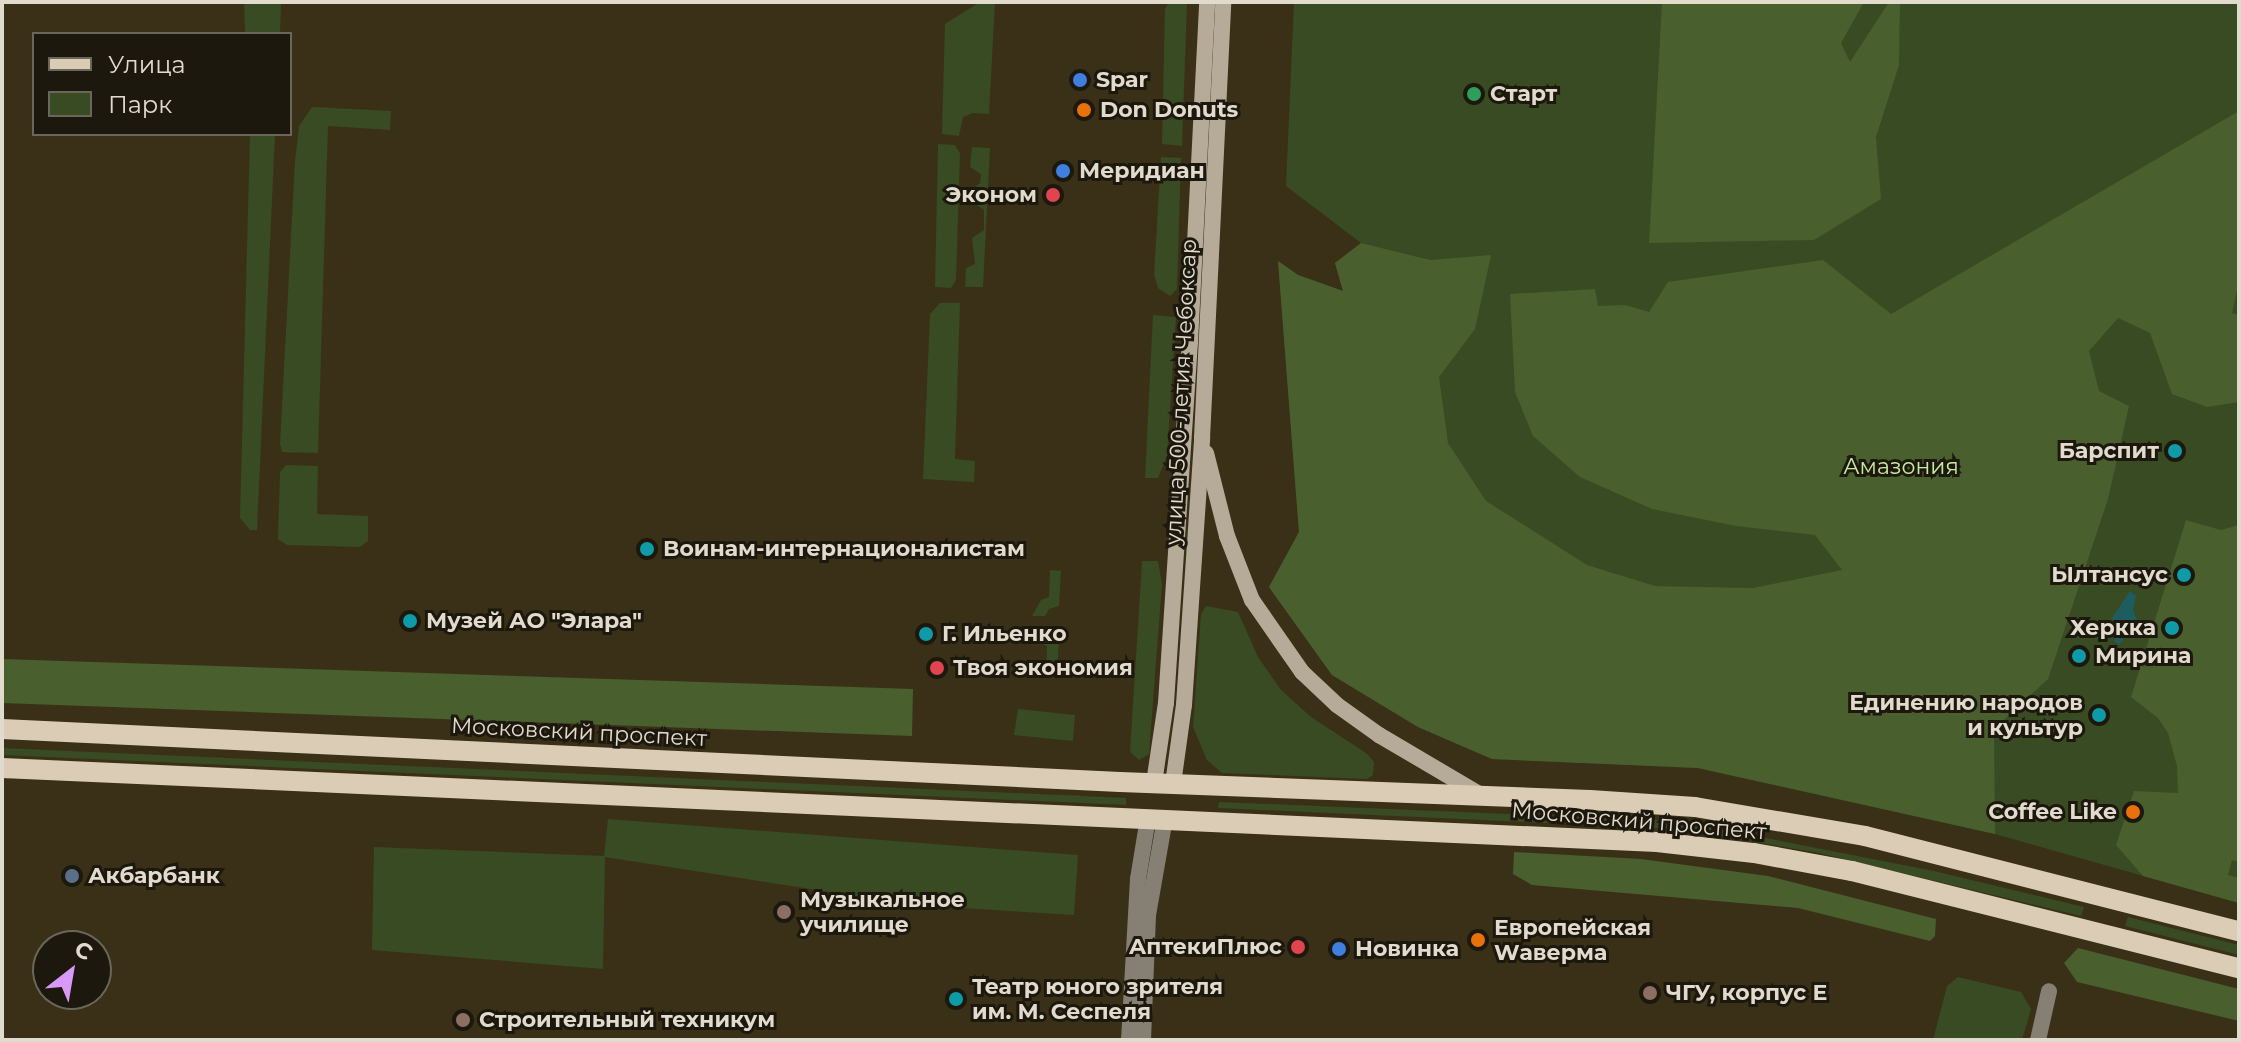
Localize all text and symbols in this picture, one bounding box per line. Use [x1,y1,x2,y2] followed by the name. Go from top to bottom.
[32,32,292,136] legend
[108,50,186,79] text: Улица
[1096,67,1148,93] place label: Spar
[1071,71,1089,89] marker: Spar
[1490,81,1557,107] place label: Старт
[1465,85,1483,103] marker: Старт
[108,90,172,119] text: Парк
[1100,97,1238,123] place label: Don Donuts
[1075,101,1093,119] marker: Don Donuts
[1079,158,1205,184] place label: Меридиан
[1054,162,1072,180] marker: Меридиан
[946,182,1037,208] place label: Эконом
[1044,186,1062,204] marker: Эконом
[1160,238,1202,546] street label: улица 500-летия Чебоксар
[2059,438,2159,464] place label: Барспит
[2166,442,2184,460] marker: Барспит
[1843,454,1959,480] park label: Амазония
[663,536,1025,562] place label: Воинам-интернационалистам
[638,540,656,558] marker: Воинам-интернационалистам
[2051,562,2168,588] place label: Ылтансус
[2175,566,2193,584] marker: Ылтансус
[426,608,642,634] place label: Музей АО "Элара"
[401,612,419,630] marker: Музей АО "Элара"
[2070,615,2156,641] place label: Херкка
[2163,619,2181,637] marker: Херкка
[942,621,1067,647] place label: Г. Ильенко
[917,625,935,643] marker: Г. Ильенко
[2095,643,2191,669] place label: Мирина
[2070,647,2088,665] marker: Мирина
[953,655,1133,681] place label: Твоя экономия
[928,659,946,677] marker: Твоя экономия
[1849,689,2083,740] place label: Единению народов и культур
[2090,706,2108,724] marker: Единению народов и культур
[450,712,708,752] street label: Московский проспект
[1510,797,1768,845] street label: Московский проспект
[1988,799,2117,825] place label: Coffee Like
[2124,803,2142,821] marker: Coffee Like
[88,863,220,889] place label: Акбарбанк
[63,867,81,885] marker: Акбарбанк
[800,886,965,938] place label: Музыкальное училище
[775,903,793,921] marker: Музыкальное училище
[1494,914,1651,966] place label: Европейская Wаверма
[32,930,112,1010] north arrow
[1469,931,1487,949] marker: Европейская Wаверма
[1129,934,1282,960] place label: АптекиПлюс
[70,935,97,966] text: С
[1355,936,1459,962] place label: Новинка
[1289,938,1307,956] marker: АптекиПлюс
[1330,940,1348,958] marker: Новинка
[972,973,1223,1024] place label: Театр юного зрителя им. М. Сеспеля
[1666,980,1827,1006] place label: ЧГУ, корпус Е
[1641,984,1659,1002] marker: ЧГУ, корпус Е
[947,990,965,1008] marker: Театр юного зрителя им. М. Сеспеля
[479,1007,775,1033] place label: Строительный техникум
[454,1011,472,1029] marker: Строительный техникум

